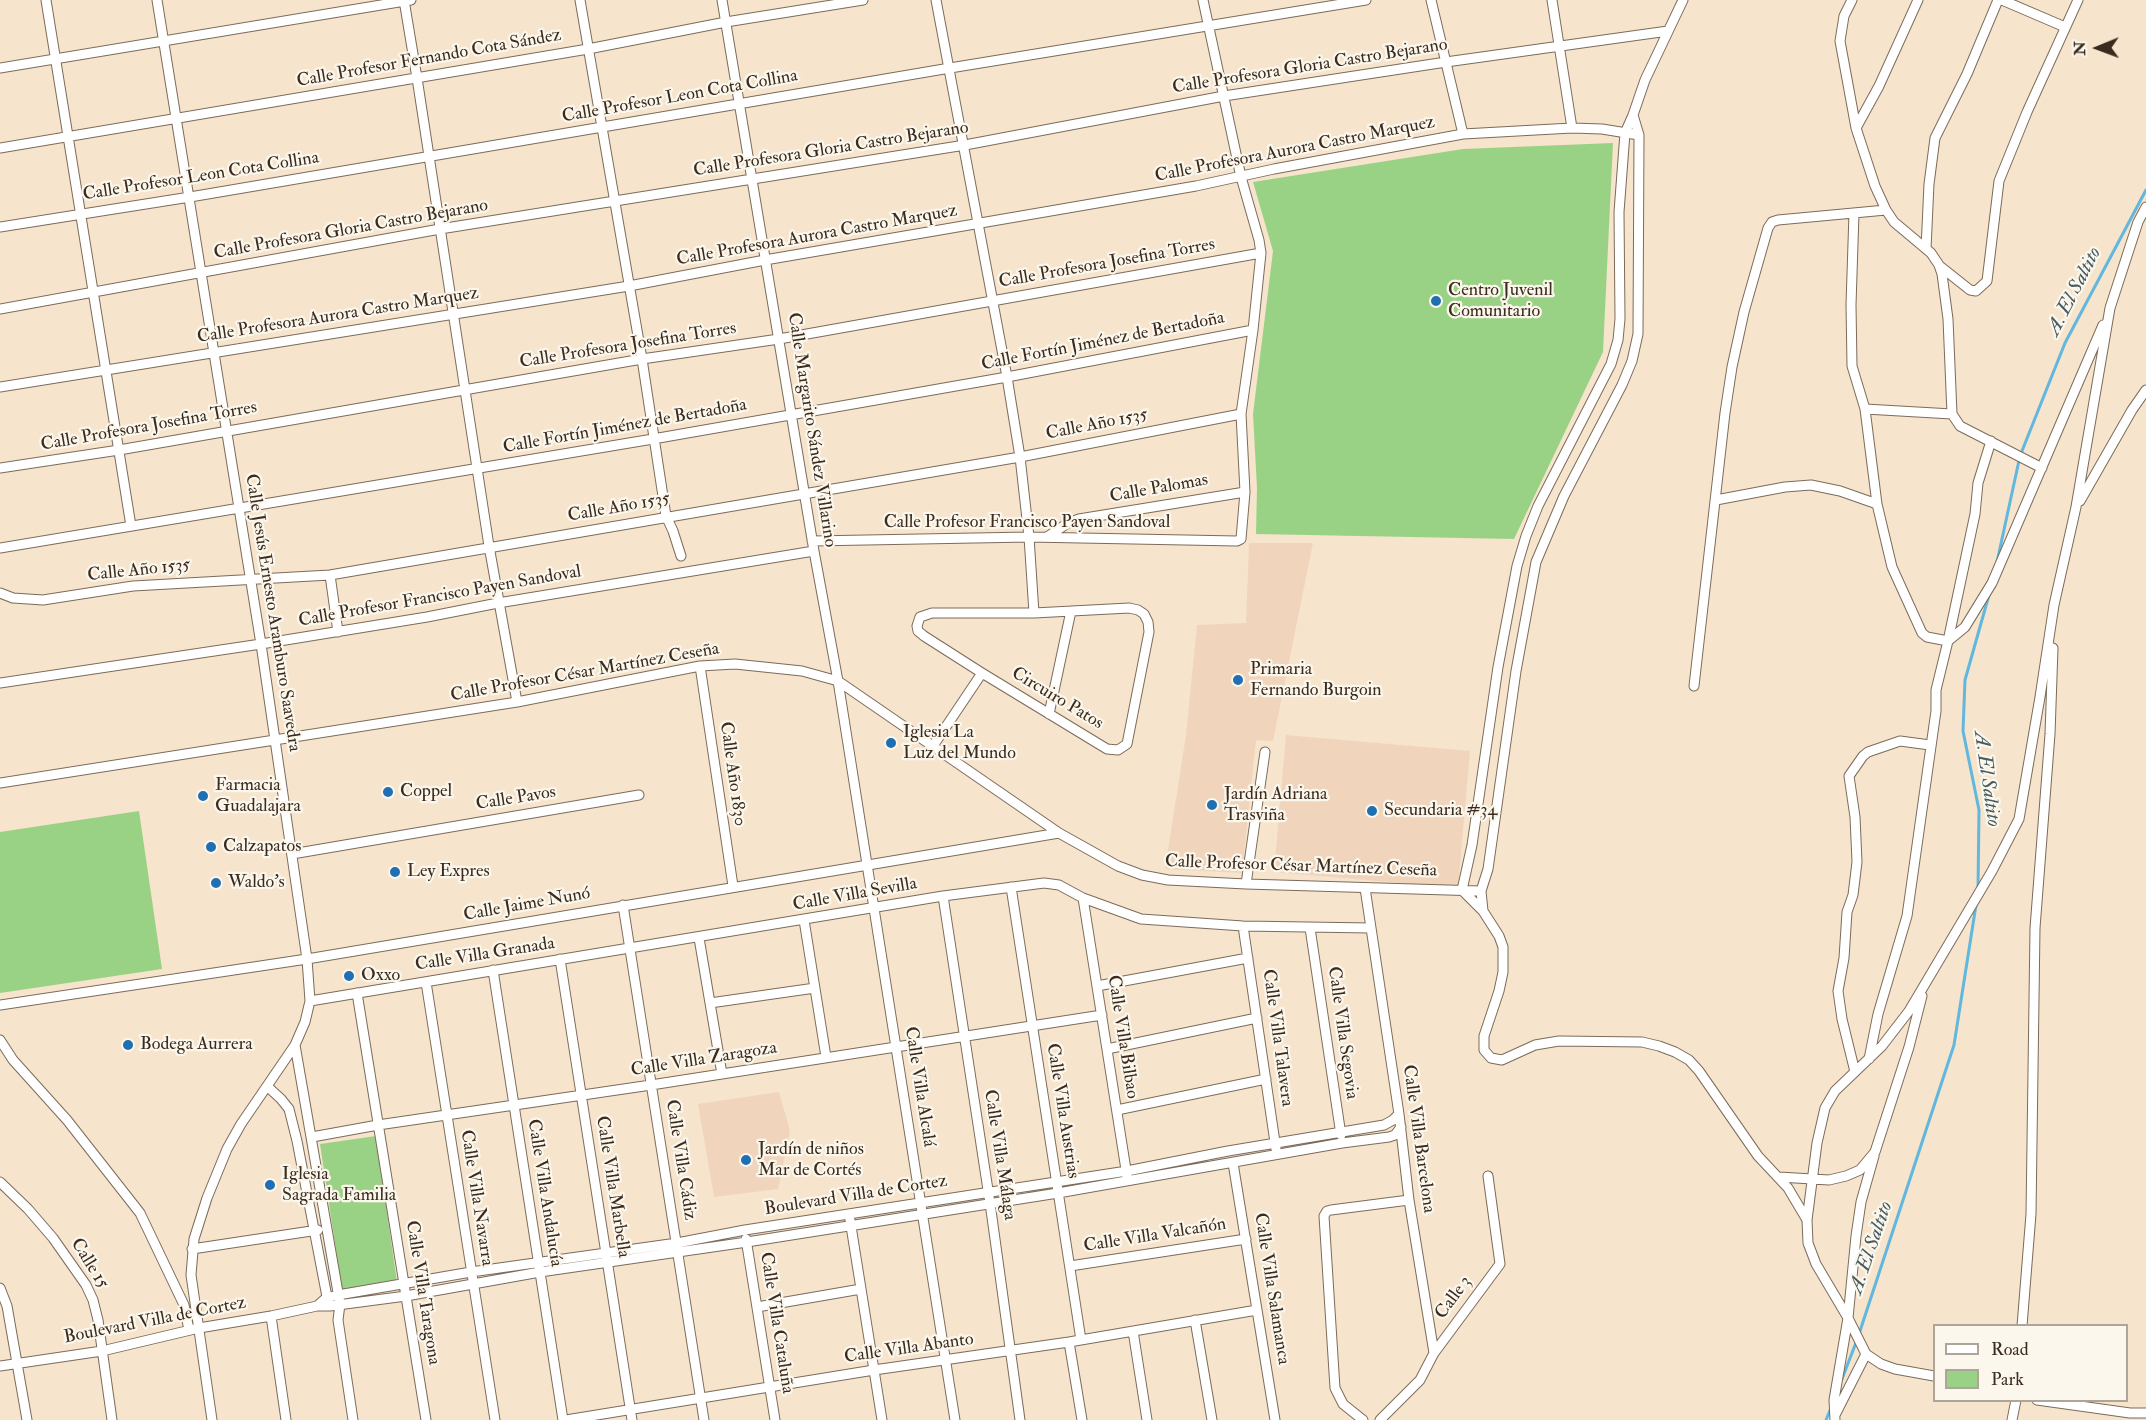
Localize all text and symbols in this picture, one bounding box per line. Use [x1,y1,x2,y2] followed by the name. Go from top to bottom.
[2068,18,2128,78] north arrow
[295,25,563,93] street label: Calle Profesor Fernando Cota Sández
[1171,35,1449,99] street label: Calle Profesora Gloria Castro Bejarano
[2070,41,2090,56] text: N
[560,66,800,128] street label: Calle Profesor Leon Cota Collina
[1153,112,1437,188] street label: Calle Profesora Aurora Castro Marquez
[692,118,970,182] street label: Calle Profesora Gloria Castro Bejarano
[81,148,321,206] street label: Calle Profesor Leon Cota Collina
[212,195,490,265] street label: Calle Profesora Gloria Castro Bejarano
[675,201,959,271] street label: Calle Profesora Aurora Castro Marquez
[997,234,1217,294] street label: Calle Profesora Josefina Torres
[2042,244,2108,340] water label: A. El Saltito
[1448,280,1553,322] place label: Centro Juvenil Comunitario
[196,283,480,349] street label: Calle Profesora Aurora Castro Marquez
[1429,294,1443,308] marker: Centro Juvenil Comunitario
[980,308,1226,376] street label: Calle Fortín Jiménez de Bertadoña
[782,311,840,549] street label: Calle Margarito Sández Villarino
[518,318,738,374] street label: Calle Profesora Josefina Torres
[501,395,749,459] street label: Calle Fortín Jiménez de Bertadoña
[39,397,259,457] street label: Calle Profesora Josefina Torres
[1044,405,1150,445] street label: Calle Año 1535
[1108,470,1210,508] street label: Calle Palomas
[239,473,305,753] street label: Calle Jesús Ernesto Aramburo Saavedra
[566,488,672,528] street label: Calle Año 1535
[884,512,1170,534] street label: Calle Profesor Francisco Payen Sandoval
[87,555,191,587] street label: Calle Año 1535
[297,561,583,633] street label: Calle Profesor Francisco Payen Sandoval
[449,639,721,707] street label: Calle Profesor César Martínez Ceseña
[1250,659,1382,702] place label: Primaria Fernando Burgoin
[1007,663,1107,735] street label: Circuiro Patos
[1231,673,1245,687] marker: Primaria Fernando Burgoin
[714,720,750,828] street label: Calle Año 1830
[903,722,1016,764] place label: Iglesia La Luz del Mundo
[1967,730,2005,828] water label: A. El Saltito
[884,736,898,750] marker: Iglesia La Luz del Mundo
[215,775,301,818] place label: Farmacia Guadalajara
[400,781,452,803] place label: Coppel
[474,782,558,816] street label: Calle Pavos
[1224,784,1327,826] place label: Jardín Adriana Trasviña
[381,785,395,799] marker: Coppel
[196,789,210,803] marker: Farmacia Guadalajara
[1205,798,1219,812] marker: Jardín Adriana Trasviña
[1384,800,1497,822] place label: Secundaria #34
[1365,804,1379,818] marker: Secundaria #34
[223,836,301,858] place label: Calzapatos
[204,840,218,854] marker: Calzapatos
[1164,851,1438,883] street label: Calle Profesor César Martínez Ceseña
[407,861,490,883] place label: Ley Expres
[388,865,402,879] marker: Ley Expres
[228,872,285,894] place label: Waldo's
[791,873,919,917] street label: Calle Villa Sevilla
[209,876,223,890] marker: Waldo's
[462,883,592,927] street label: Calle Jaime Nunó
[414,933,556,977] street label: Calle Villa Granada
[361,965,400,987] place label: Oxxo
[1322,965,1362,1101] street label: Calle Villa Segovia
[1257,968,1297,1108] street label: Calle Villa Talavera
[342,969,356,983] marker: Oxxo
[1102,974,1142,1100] street label: Calle Villa Bilbao
[899,1025,939,1149] street label: Calle Villa Alcalá
[140,1034,253,1056] place label: Bodega Aurrera
[121,1038,135,1052] marker: Bodega Aurrera
[629,1038,779,1082] street label: Calle Villa Zaragoza
[1041,1042,1083,1180] street label: Calle Villa Austrias
[1397,1064,1439,1214] street label: Calle Villa Barcelona
[978,1088,1020,1222] street label: Calle Villa Málaga
[660,1098,700,1222] street label: Calle Villa Cádiz
[590,1115,634,1259] street label: Calle Villa Marbella
[522,1118,566,1268] street label: Calle Villa Andalucía
[455,1128,497,1268] street label: Calle Villa Navarra
[758,1139,864,1182] place label: Jardín de niños Mar de Cortés
[739,1153,753,1167] marker: Jardín de niños Mar de Cortés
[282,1164,396,1206] place label: Iglesia Sagrada Familia
[763,1171,949,1221] street label: Boulevard Villa de Cortez
[263,1178,277,1192] marker: Iglesia Sagrada Familia
[1845,1199,1899,1297] water label: A. El Saltito
[1248,1211,1294,1367] street label: Calle Villa Salamanca
[1082,1214,1228,1258] street label: Calle Villa Valcañón
[400,1219,444,1367] street label: Calle Villa Taragona
[65,1235,113,1293] street label: Calle 15
[754,1251,798,1395] street label: Calle Villa Cataluña
[1431,1272,1477,1324] street label: Calle 3
[62,1293,248,1349] street label: Boulevard Villa de Cortez
[1933,1324,2128,1402] legend
[843,1329,975,1369] street label: Calle Villa Abanto
[1991,1338,2029,1361] text: Road
[1991,1368,2024,1391] text: Park

